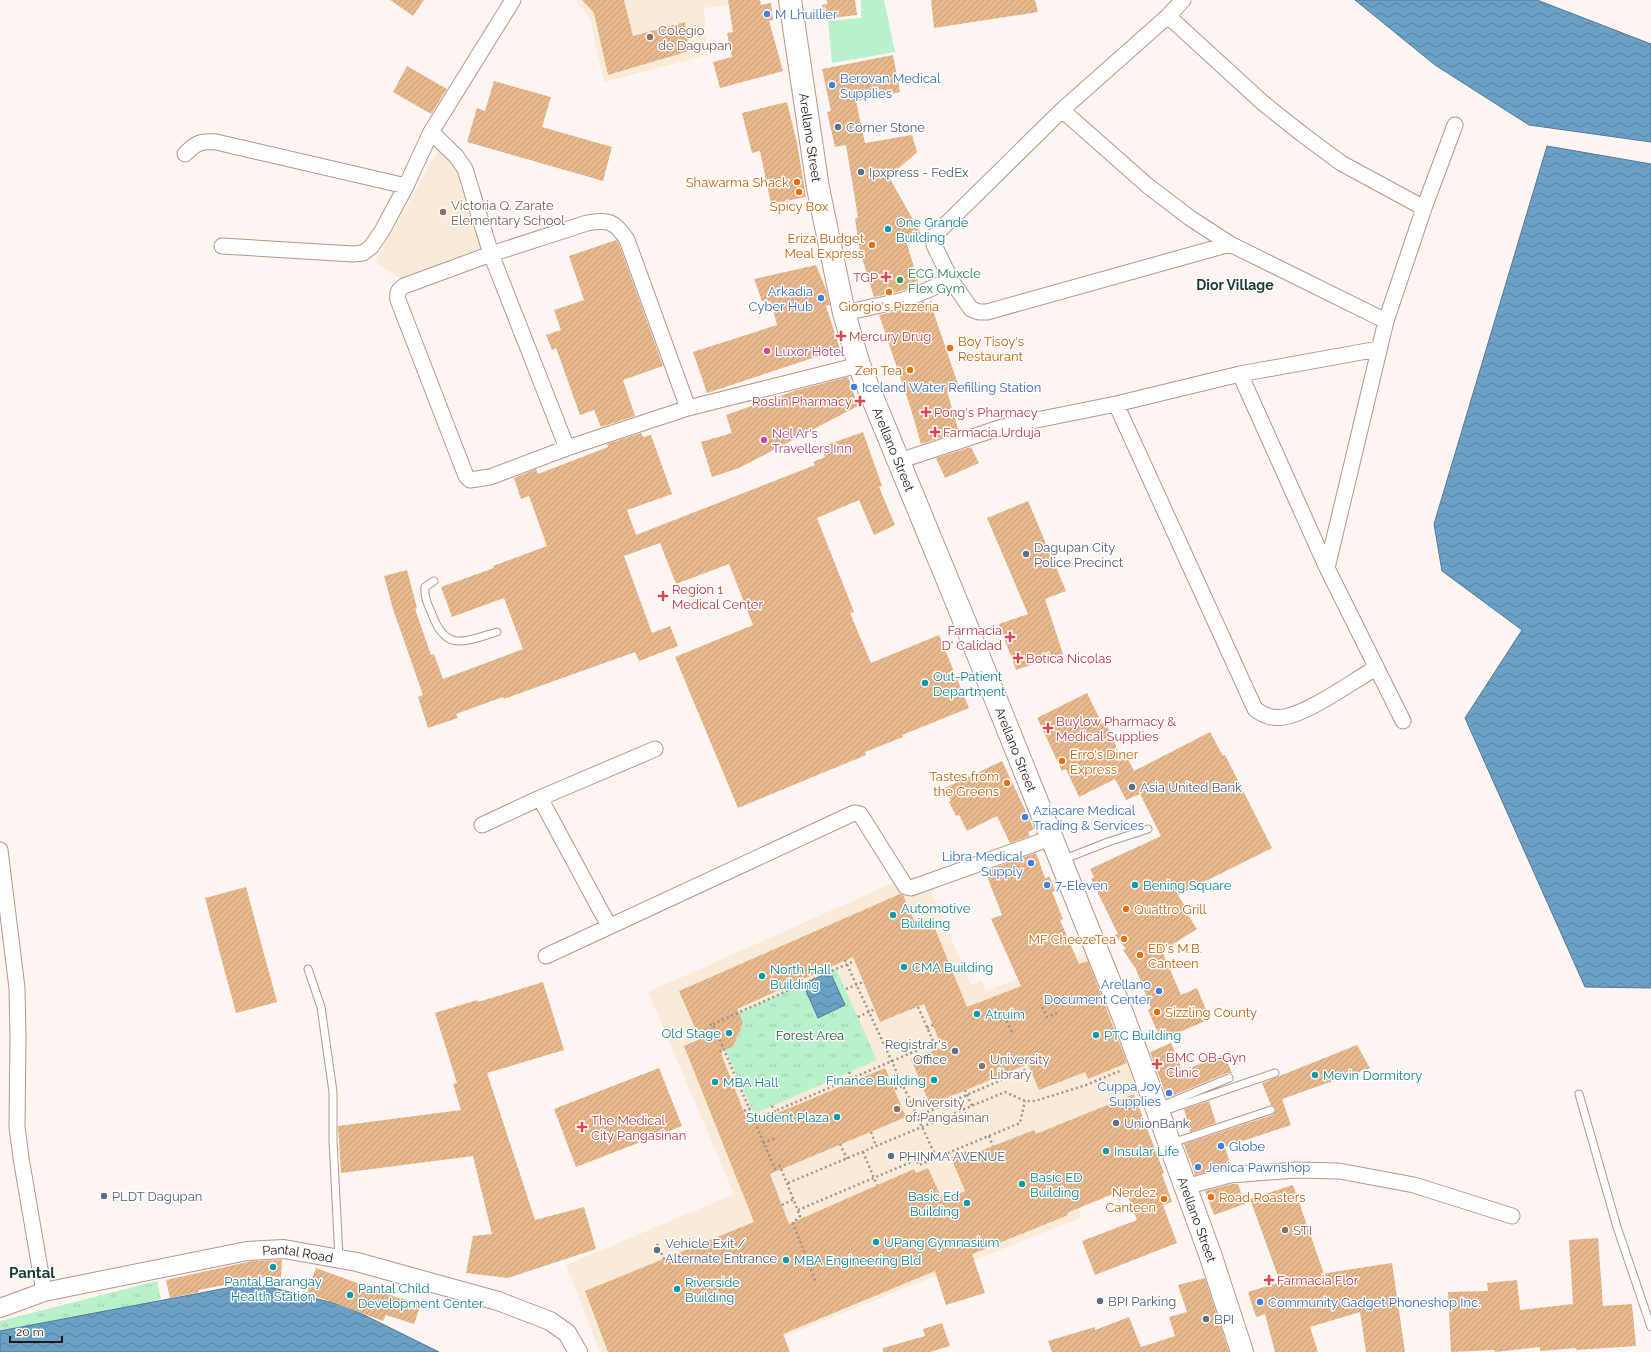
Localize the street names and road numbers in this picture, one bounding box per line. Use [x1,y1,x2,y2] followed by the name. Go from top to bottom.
[796,92,824,184] street label: Arellano Street
[869,405,918,494] street label: Arellano Street
[992,705,1039,795] street label: Arellano Street
[1174,1175,1219,1265] street label: Arellano Street
[262,1242,334,1266] street label: Pantal Road

